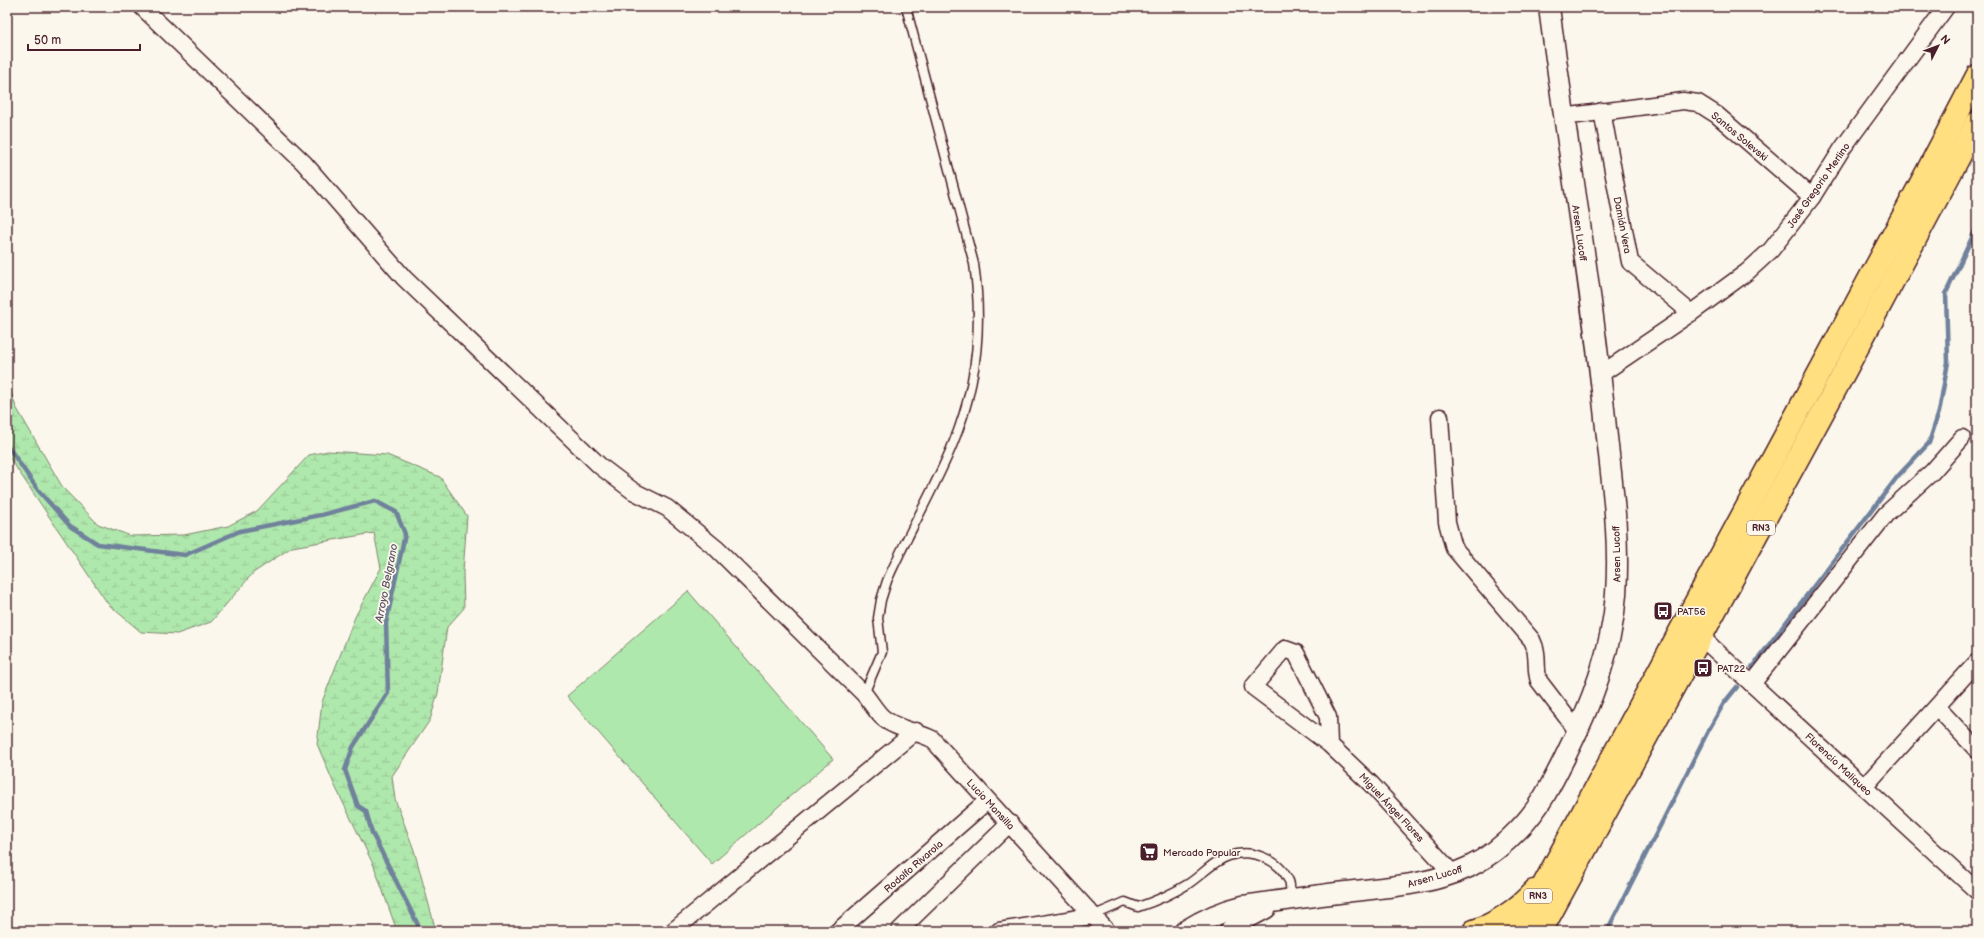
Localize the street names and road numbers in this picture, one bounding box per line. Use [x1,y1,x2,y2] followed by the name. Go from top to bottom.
[1709,110,1770,164] street label: Santos Solevski
[1785,140,1853,230] street label: José Gregorio Merlino
[1611,196,1633,255] street label: Damián Vera
[1569,204,1589,263] street label: Arsen Lucoff
[1747,521,1775,535] road number: RN3
[1610,525,1623,582] street label: Arsen Lucoff
[1803,731,1874,799] street label: Florencio Maliqueo
[1356,771,1426,845] street label: Miguel Ángel Flores
[964,777,1017,833] street label: Lucio Mansilla
[882,838,946,896] street label: Rodolfo Rivarola
[1406,863,1465,891] street label: Arsen Lucoff
[1524,889,1552,903] road number: RN3

